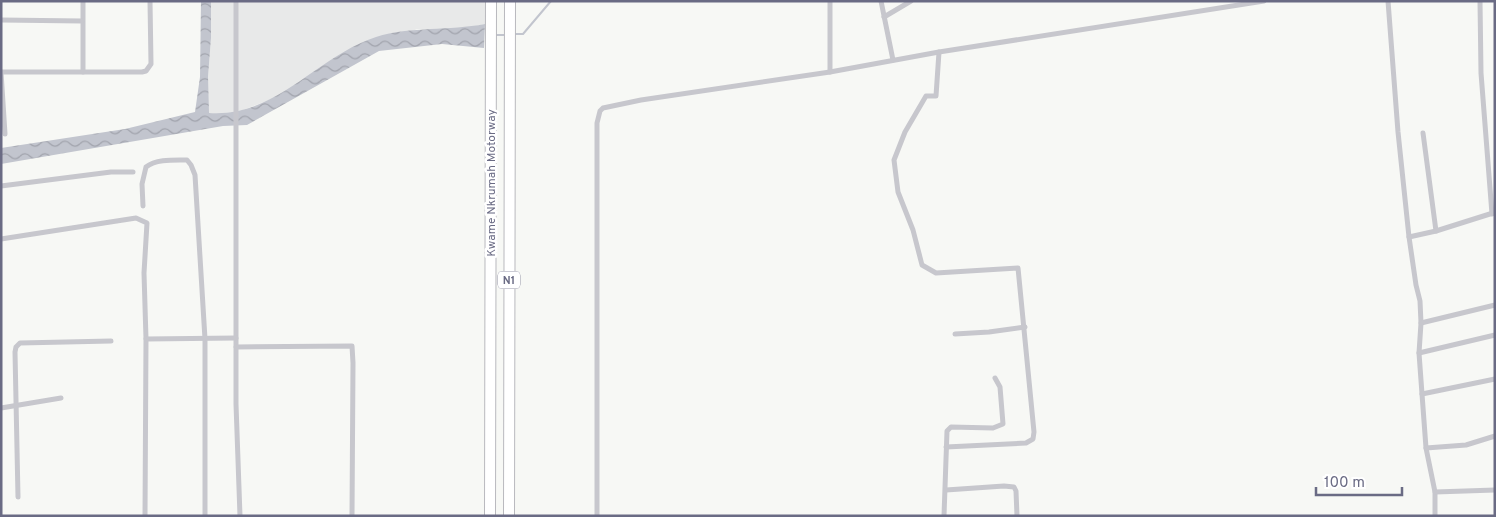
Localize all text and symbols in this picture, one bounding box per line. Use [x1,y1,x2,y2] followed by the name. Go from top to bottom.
[484,109,500,257] street label: Kwame Nkrumah Motorway
[498,272,520,288] road number: N1
[1316,464,1402,496] scale bar
[1324,474,1365,493] text: 100 m

